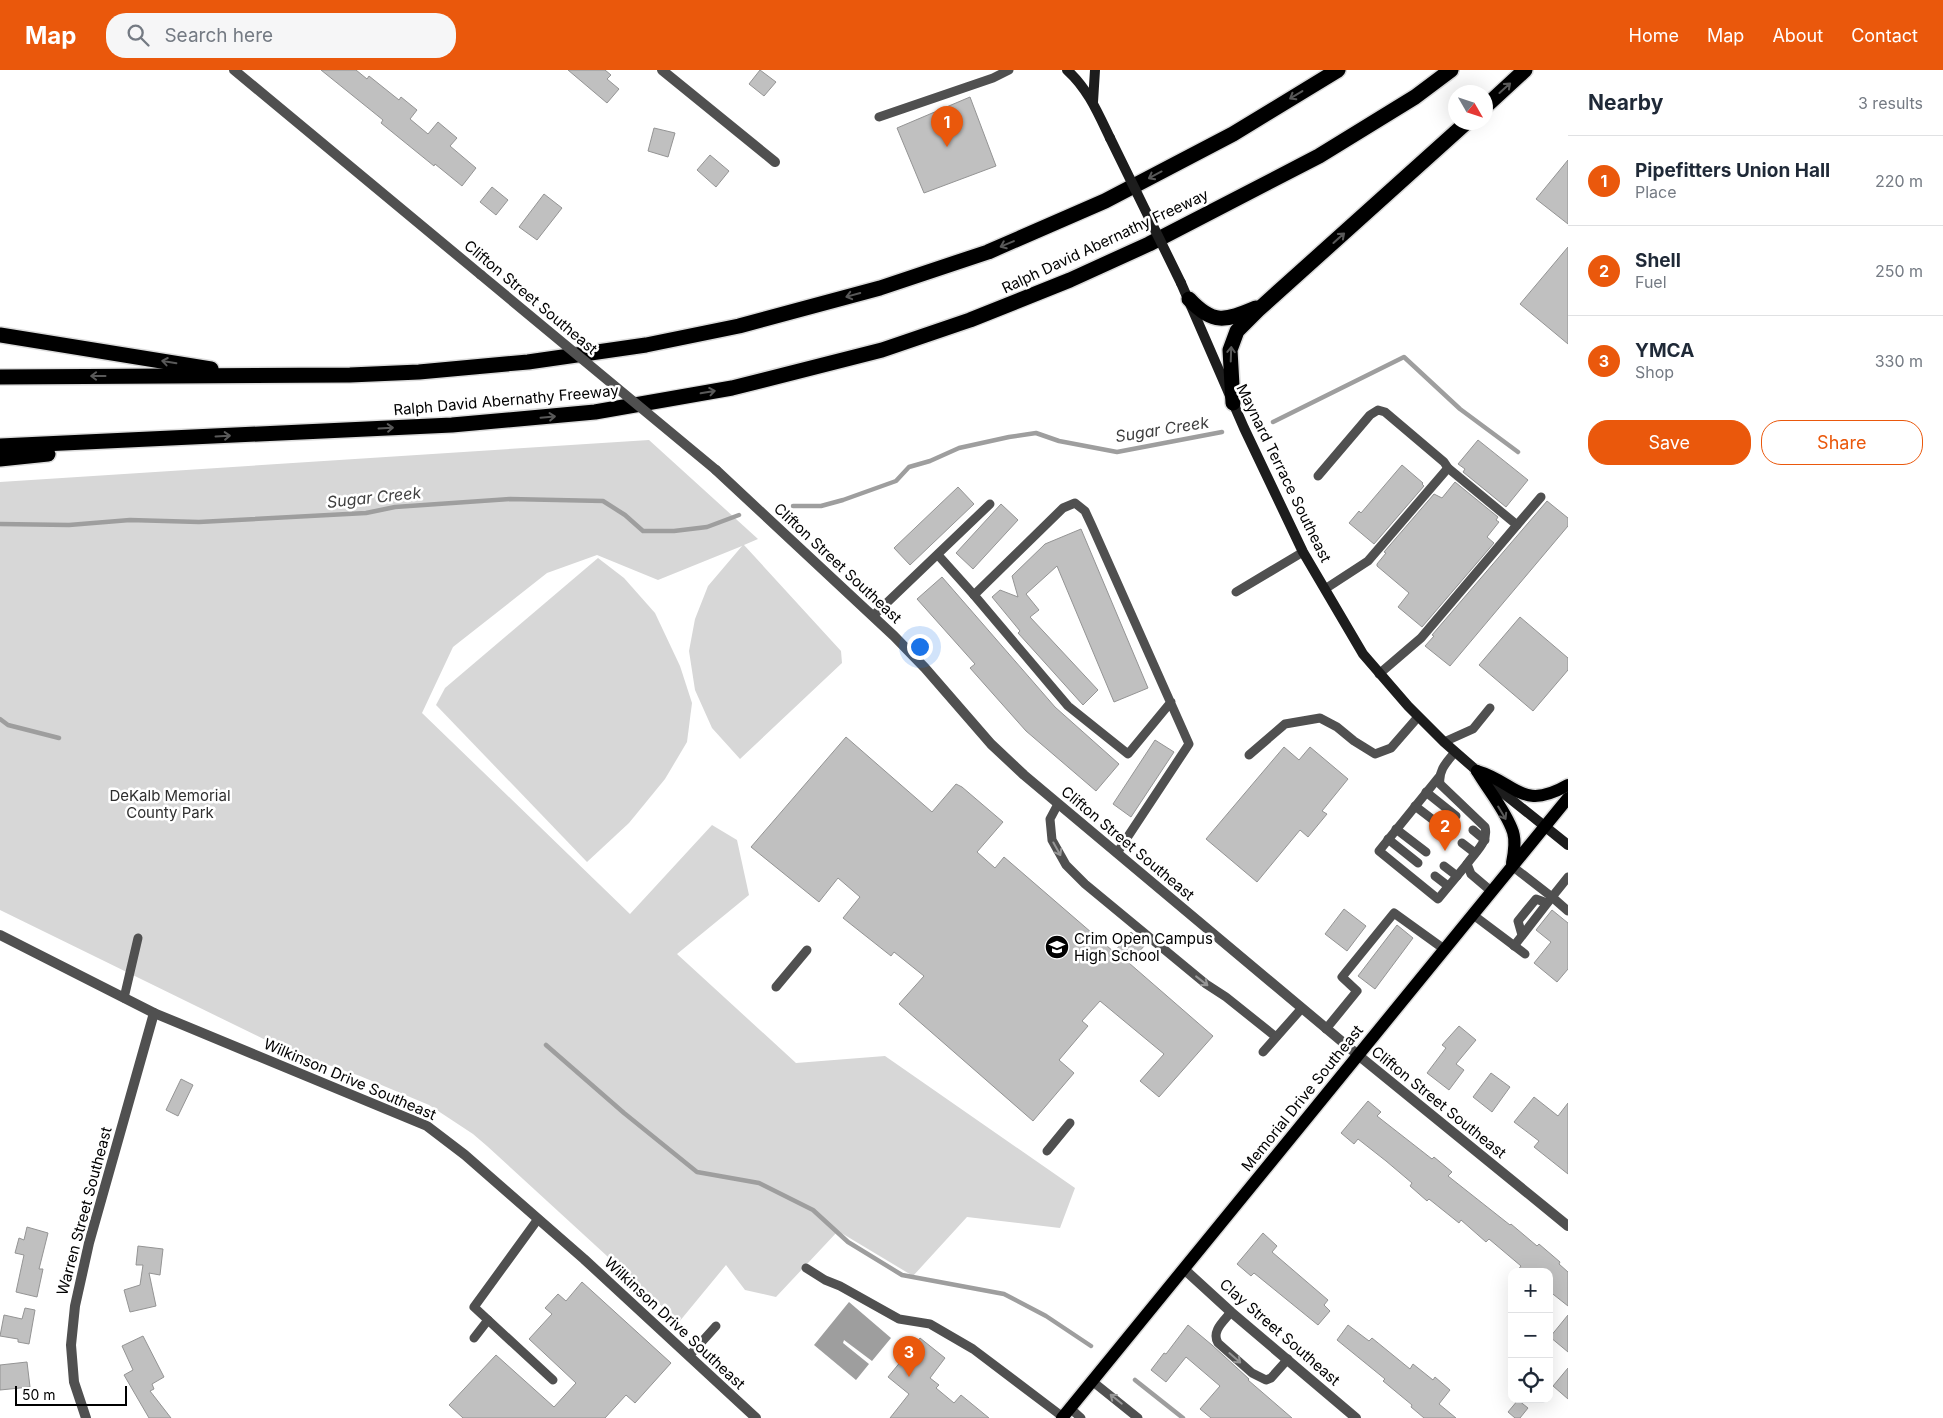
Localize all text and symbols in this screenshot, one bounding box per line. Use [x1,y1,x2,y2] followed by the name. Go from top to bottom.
[106,13,456,58] search box
[25,21,76,50] text: Map
[124,21,152,49] icon: search
[164,24,273,47] text: Search here
[1629,25,1679,46] text: Home
[1707,25,1744,46] text: Map
[1772,25,1823,46] text: About
[1851,25,1918,46] text: Contact
[1499,82,1512,94] one-way arrow
[1448,85,1493,130] north arrow
[1588,90,1663,115] text: Nearby
[1290,91,1304,101] one-way arrow
[1858,93,1923,113] text: 3 results
[931,106,963,147] pin: 1
[1635,159,1830,182] text: Pipefitters Union Hall
[1147,170,1162,180] one-way arrow
[1601,171,1607,191] text: 1
[1875,171,1923,191] text: 220 m
[1635,182,1677,202] text: Place
[999,184,1212,297] street label: Ralph David Abernathy Freeway
[1332,232,1345,244] one-way arrow
[461,236,602,358] street label: Clifton Street Southeast
[1000,239,1015,249] one-way arrow
[1635,249,1681,272] text: Shell
[1599,261,1609,281] text: 2
[1875,261,1923,281] text: 250 m
[1635,272,1667,292] text: Fuel
[846,290,862,300] one-way arrow
[1635,339,1694,362] text: YMCA
[1226,346,1236,362] one-way arrow
[1599,351,1609,371] text: 3
[1875,351,1923,371] text: 330 m
[161,356,177,366] one-way arrow
[1635,362,1674,382] text: Shop
[90,371,106,381] one-way arrow
[393,381,620,419] street label: Ralph David Abernathy Freeway
[1232,381,1336,566] street label: Maynard Terrace Southeast
[700,387,716,397] one-way arrow
[540,412,556,422] one-way arrow
[1114,412,1210,446] water label: Sugar Creek
[1588,420,1751,465] button: Save
[1761,420,1923,465] button: Share
[378,424,394,433] one-way arrow
[215,431,231,440] one-way arrow
[326,482,422,512] water label: Sugar Creek
[770,499,906,627] street label: Clifton Street Southeast
[907,634,933,660] your location
[1058,782,1199,904] street label: Clifton Street Southeast
[109,786,231,822] park label: DeKalb Memorial County Park
[1498,805,1508,819] one-way arrow
[1429,810,1461,851] pin: 2
[1052,841,1062,856] one-way arrow
[1074,929,1213,965] place label: Crim Open Campus High School
[1044,934,1070,960] school or university icon: Crim Open Campus High School
[1195,975,1208,986] one-way arrow
[1237,1021,1367,1175] street label: Memorial Drive Southeast
[261,1034,439,1124] street label: Wilkinson Drive Southeast
[1368,1042,1510,1162] street label: Clifton Street Southeast
[52,1125,116,1297] street label: Warren Street Southeast
[601,1253,749,1393] street label: Wilkinson Drive Southeast
[1508,1268,1553,1403] map controls
[1508,1268,1553,1313] button: +
[1216,1275,1344,1390] street label: Clay Street Southeast
[1508,1313,1553,1358] button: −
[893,1336,925,1377] pin: 3
[1229,1352,1242,1363] one-way arrow
[1508,1358,1553,1403] button: locate
[15,1383,128,1406] scale bar
[22,1386,56,1403] text: 50 m
[1110,1393,1123,1404] one-way arrow

